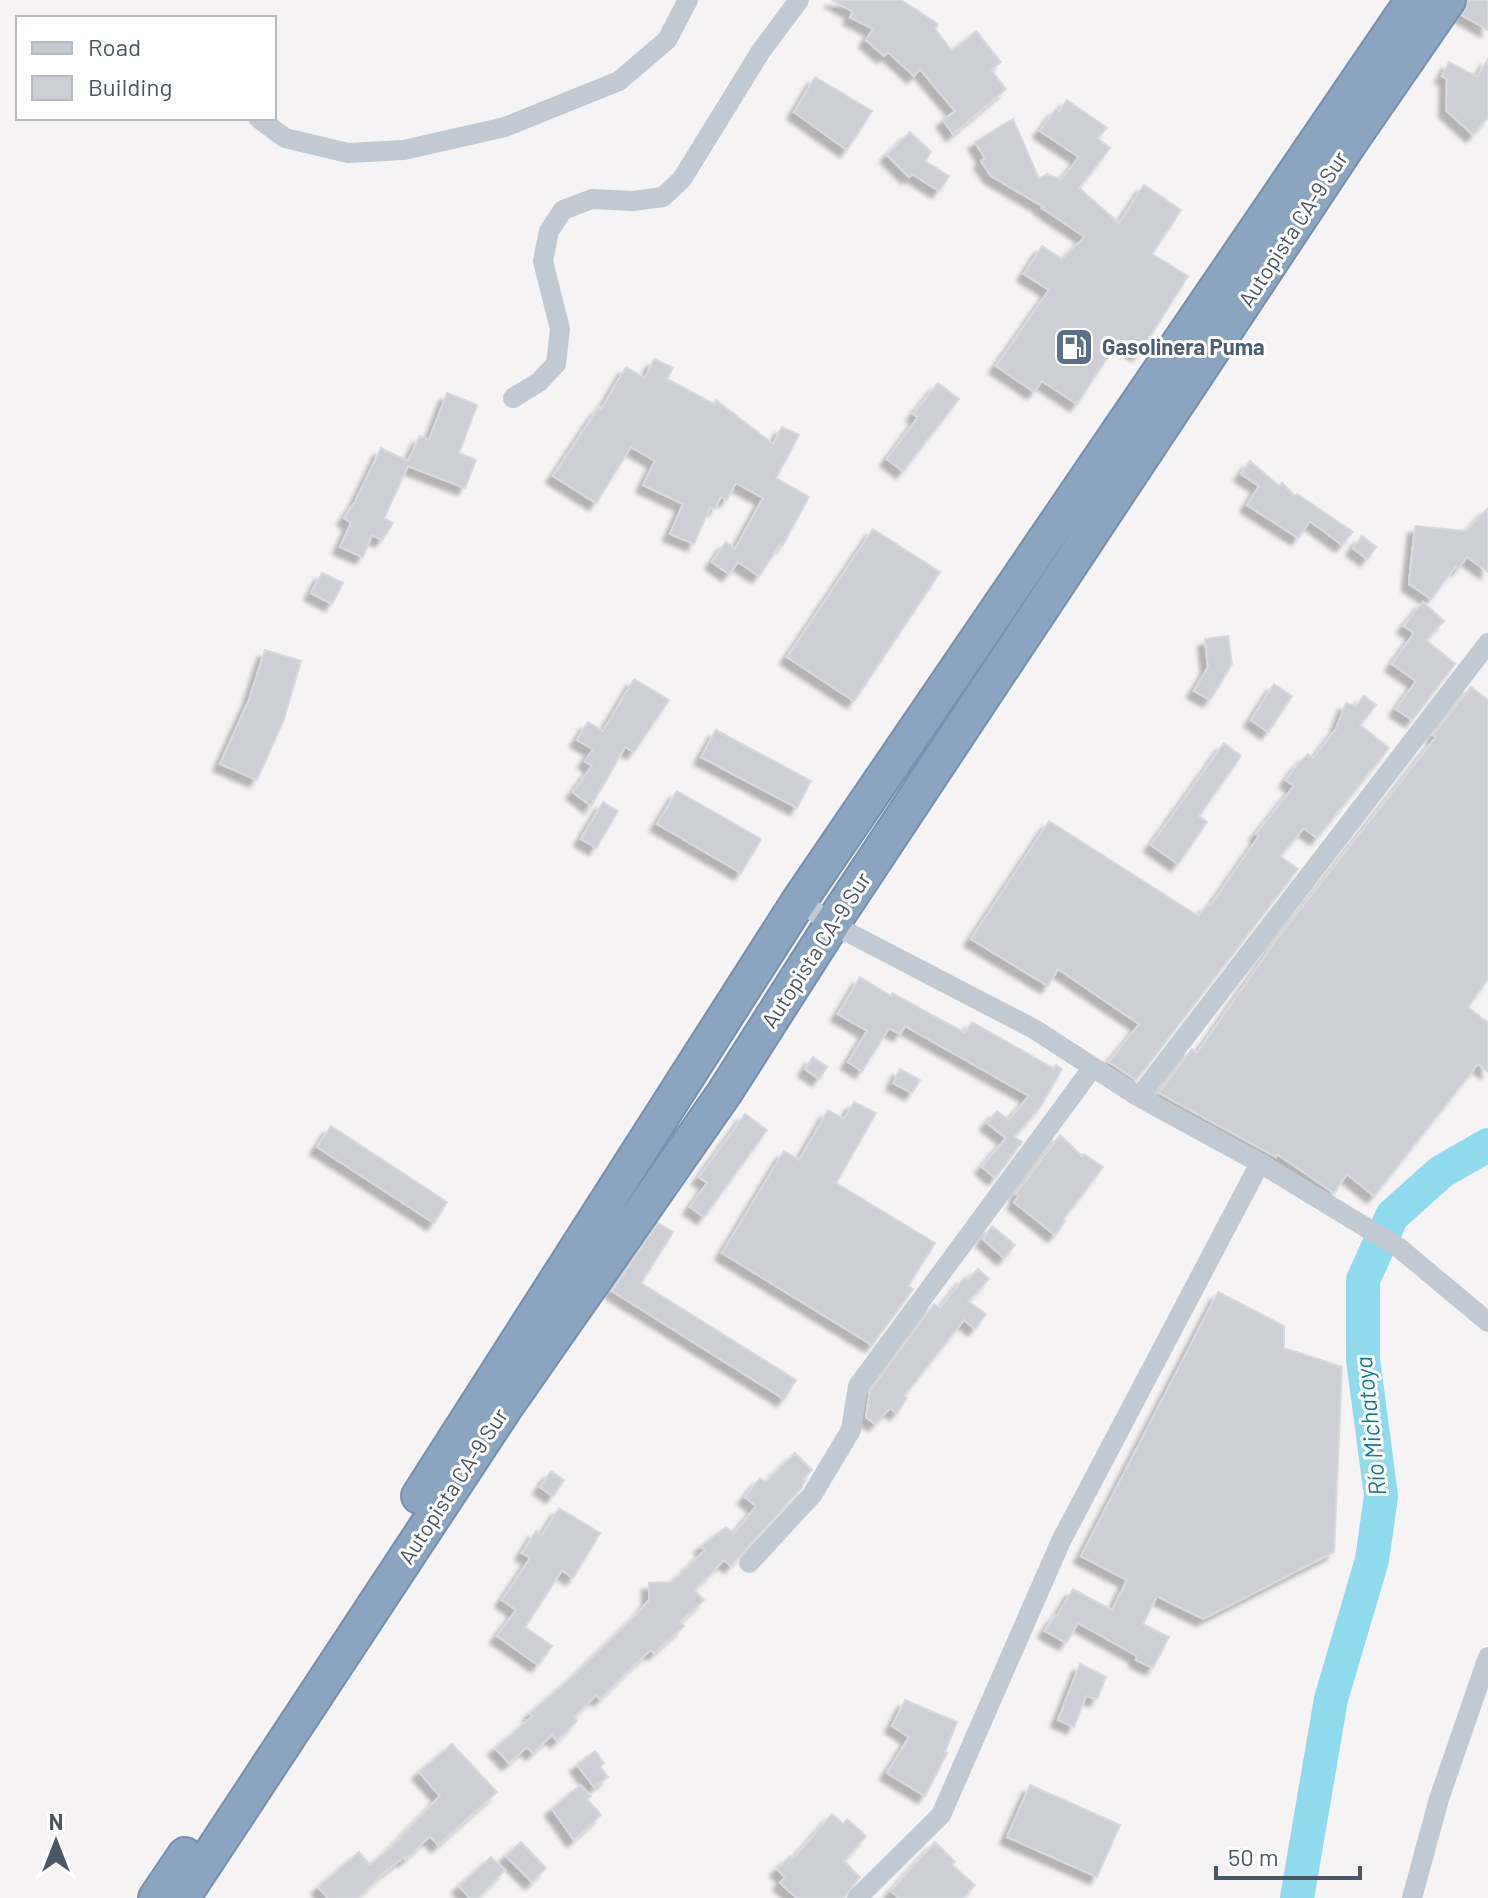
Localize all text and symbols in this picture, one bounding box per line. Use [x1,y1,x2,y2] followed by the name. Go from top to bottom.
[16,16,276,120] legend
[88,32,141,61] text: Road
[88,72,172,101] text: Building
[1232,146,1352,311] street label: Autopista CA-9 Sur
[1053,326,1095,368] fuel station icon: Gasolinera Puma
[1102,333,1265,359] place label: Gasolinera Puma
[755,867,875,1032] street label: Autopista CA-9 Sur
[1348,1355,1391,1497] water label: Río Michatoya
[392,1403,512,1568] street label: Autopista CA-9 Sur
[16,1802,96,1882] north arrow
[49,1808,63,1834] text: N
[1216,1830,1360,1880] scale bar
[1228,1842,1279,1871] text: 50 m

